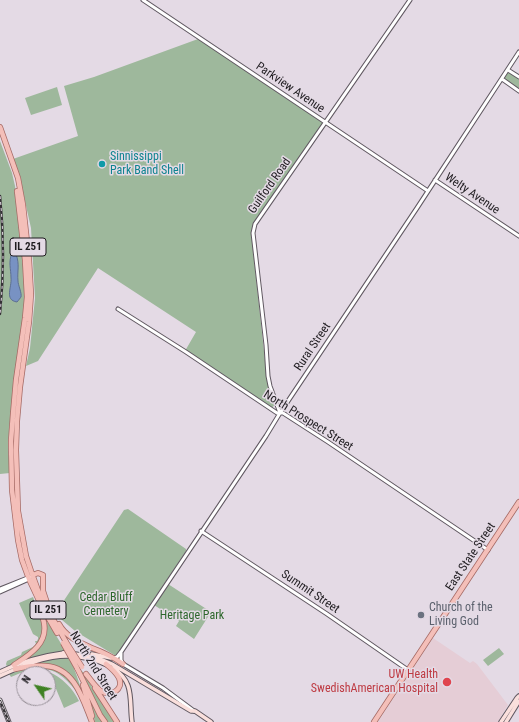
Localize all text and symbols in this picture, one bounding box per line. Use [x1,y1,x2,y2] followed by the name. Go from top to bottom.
[253,60,327,116] street label: Parkview Avenue
[110,150,184,178] place label: Sinnissippi Park Band Shell
[246,155,294,217] street label: Guilford Road
[97,159,107,169] marker: Sinnissippi Park Band Shell
[442,170,502,218] street label: Welty Avenue
[10,238,46,256] road number: IL 251
[292,320,334,374] street label: Rural Street
[261,388,355,454] street label: North Prospect Street
[443,520,499,594] street label: East State Street
[278,567,342,617] street label: Summit Street
[79,591,133,619] park label: Cedar Bluff Cemetery
[30,601,66,619] road number: IL 251
[429,601,493,629] place label: Church of the Living God
[160,609,224,623] park label: Heritage Park
[416,610,426,620] marker: Church of the Living God
[66,629,120,703] street label: North 2nd Street
[16,666,56,706] north arrow
[311,668,438,696] place label: UW Health SwedishAmerican Hospital
[19,673,34,686] text: N
[441,676,453,688] marker: UW Health SwedishAmerican Hospital

